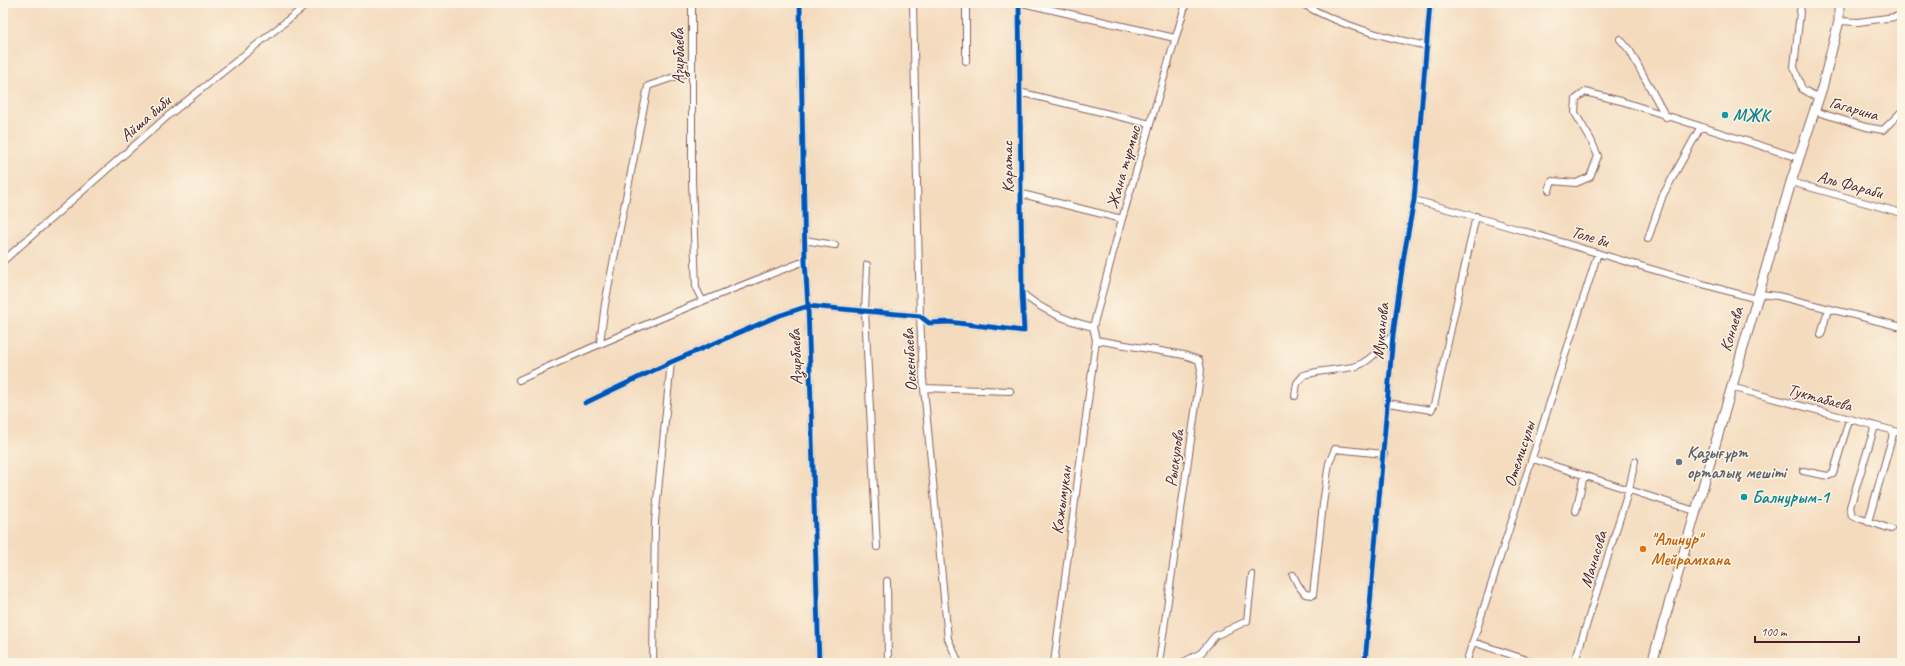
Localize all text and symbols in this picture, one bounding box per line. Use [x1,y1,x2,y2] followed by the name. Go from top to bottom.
[668,27,690,84] street label: Азирбаева
[116,89,176,146] street label: Айша биби
[1827,91,1882,126] street label: Гагарина
[1733,105,1772,126] place label: МЖК
[1720,110,1730,120] marker: МЖК
[1102,122,1146,211] street label: Жана турмыс
[997,140,1018,193] street label: Каратас
[1815,166,1886,204] street label: Аль Фараби
[1569,221,1613,253] street label: Толе би
[1367,300,1394,360] street label: Муканова
[1715,303,1749,354] street label: Конаева
[897,326,922,392] street label: Оскенбаева
[784,327,808,385] street label: Азирбаева
[1786,379,1855,416] street label: Туктабаева
[1499,417,1541,490] street label: Отемисулы
[1160,426,1189,488] street label: Рыскулова
[1687,442,1789,483] place label: Қазығұрт орталық мешіті
[1674,457,1684,467] marker: Қазығұрт орталық мешіті
[1046,463,1077,535] street label: Кажымукан
[1752,487,1831,508] place label: Балнурым-1
[1739,492,1749,502] marker: Балнурым-1
[1575,527,1612,590] street label: Манасова
[1651,529,1731,570] place label: "Алинур" Мейрамхана
[1638,544,1648,554] marker: "Алинур" Мейрамхана
[1755,618,1859,644] scale bar
[1761,624,1788,640] text: 100 m

